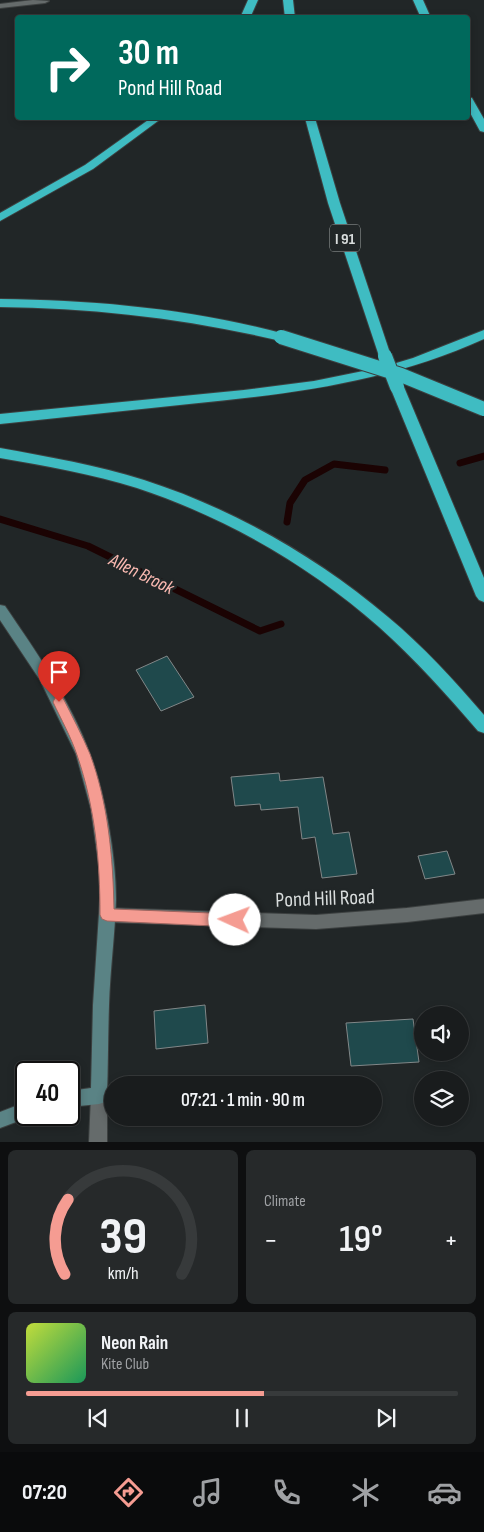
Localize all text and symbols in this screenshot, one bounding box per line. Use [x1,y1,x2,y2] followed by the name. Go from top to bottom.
[118,32,179,75] text: 30 m
[35,35,100,100] icon: right
[118,75,222,102] text: Pond Hill Road
[330,224,360,252] road number: I 91
[104,548,178,600] water label: Allen Brook
[38,651,80,702] pin
[45,658,73,686] icon: arrive
[275,884,375,913] street label: Pond Hill Road
[208,893,260,945] position arrow
[414,1006,469,1126] map controls
[414,1006,469,1061] button: sound
[15,1061,80,1126] speed limit sign: 40
[414,1071,469,1126] button: layers
[181,1089,305,1112] text: 07:21 · 1 min · 90 m
[264,1192,306,1211] text: Climate
[99,1206,147,1269] text: 39
[339,1217,383,1262] text: 19°
[264,1224,278,1257] text: −
[444,1224,458,1257] text: +
[108,1263,138,1284] text: km/h
[101,1332,168,1355] text: Neon Rain
[101,1355,149,1374] text: Kite Club
[84,1404,112,1432] icon: previous
[228,1404,256,1432] icon: pause
[372,1404,400,1432] icon: next
[111,1475,146,1510] icon: directions
[190,1475,225,1510] icon: music
[269,1475,304,1510] icon: phone
[348,1475,383,1510] icon: climate
[427,1475,462,1510] icon: car
[22,1479,67,1506] text: 07:20

